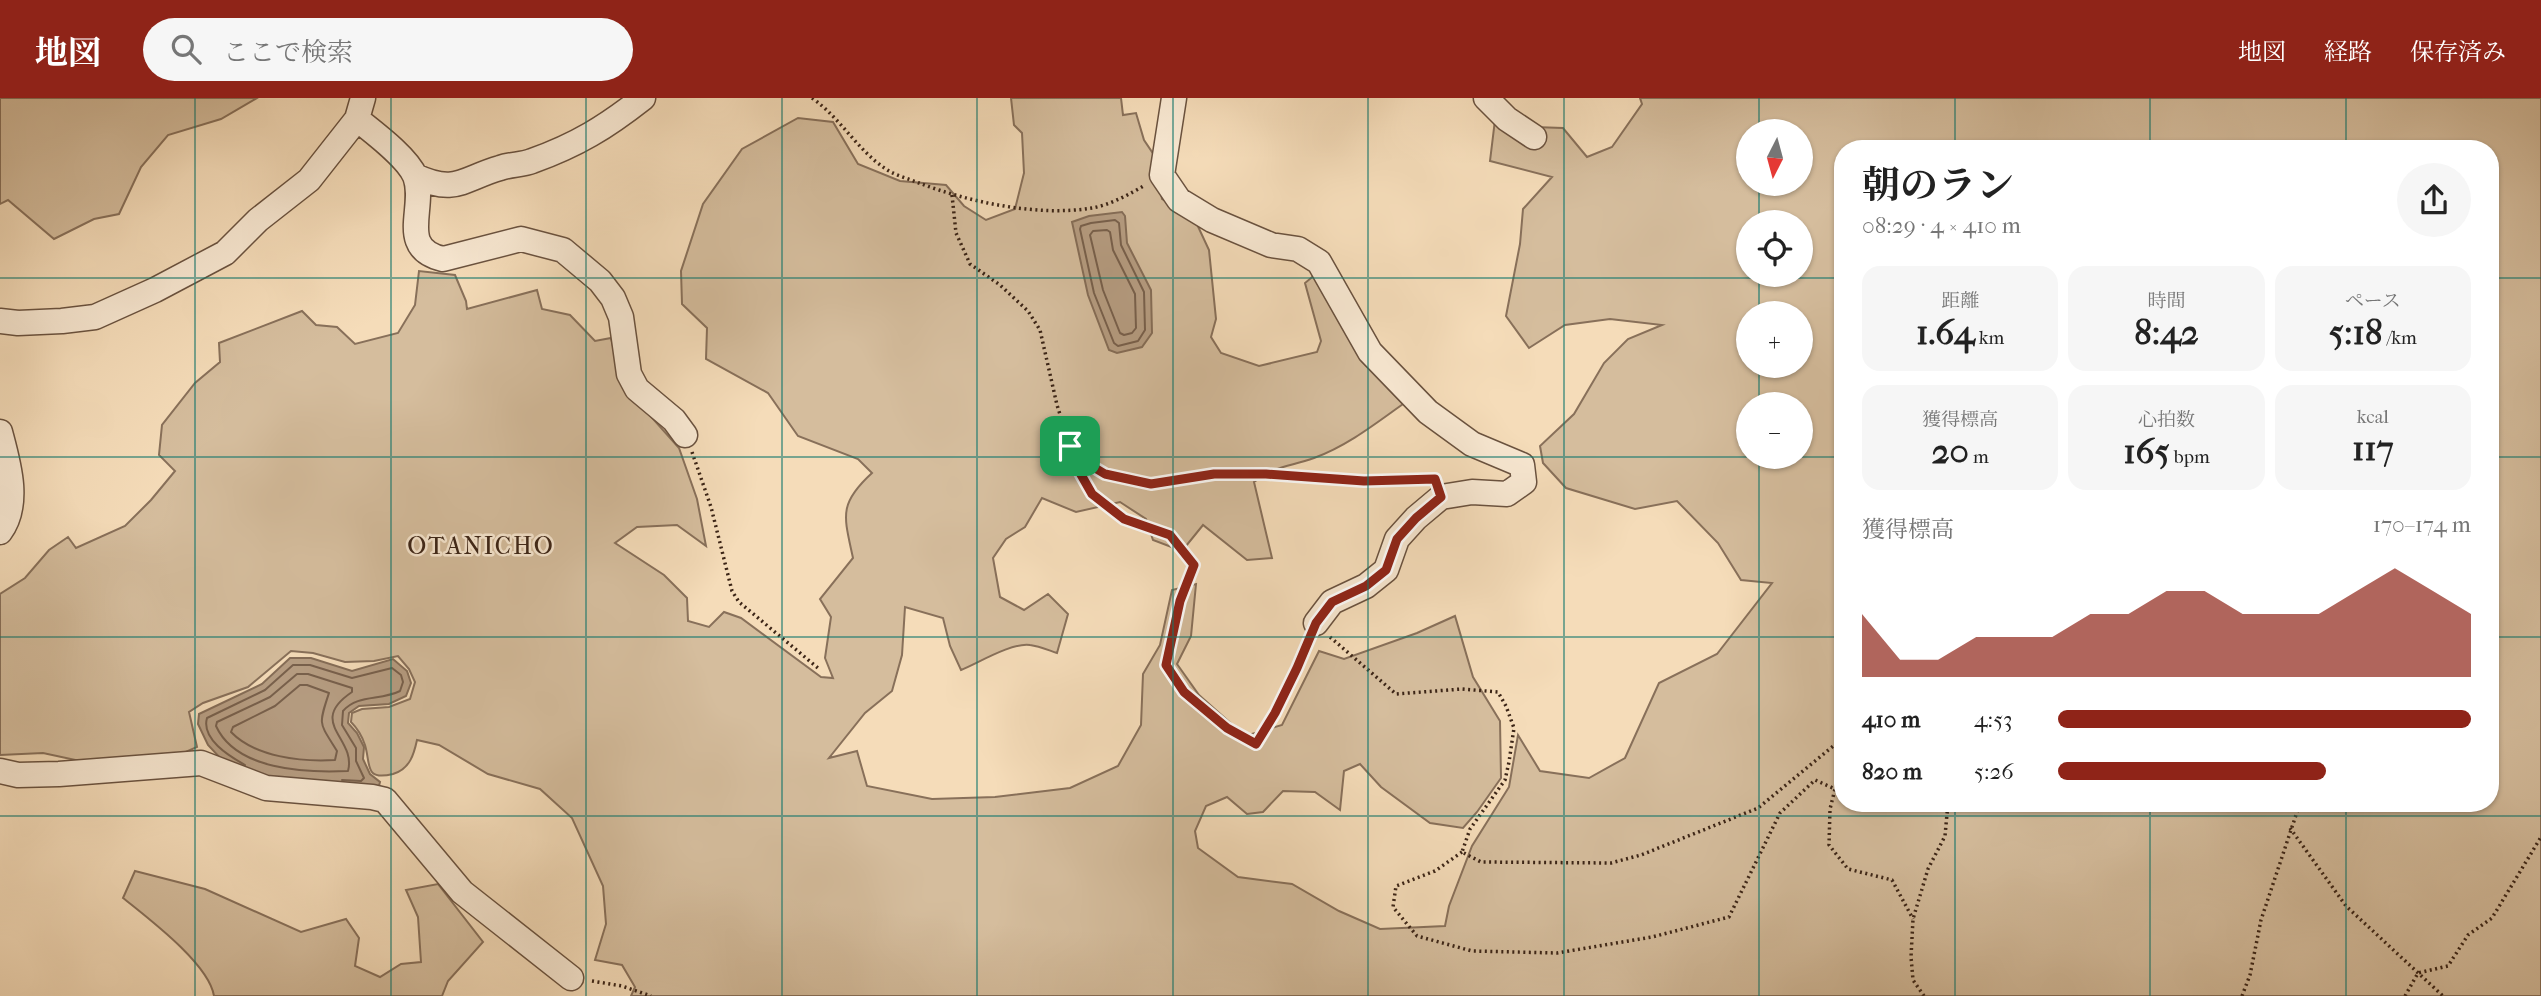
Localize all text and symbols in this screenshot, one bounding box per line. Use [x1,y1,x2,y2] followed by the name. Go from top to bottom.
[143,18,633,81] search box
[167,30,205,68] icon: search
[35,34,101,73] text: 地図
[223,37,353,68] text: ここで検索
[2238,38,2286,66] text: 地図
[2324,38,2372,66] text: 経路
[2410,38,2506,66] text: 保存済み
[1736,119,1813,196] north arrow
[1736,119,1813,469] map controls
[1862,163,2014,208] text: 朝のラン
[2397,163,2471,237] button: share
[1736,210,1813,287] button: locate
[1862,212,2021,239] text: 08:29 · 4 × 410 m
[1941,290,1979,312] text: 距離
[2147,290,2186,312] text: 時間
[2345,290,2401,312] text: ペース
[1736,301,1813,378] button: +
[1916,312,1975,353] text: 1.64
[2134,312,2199,353] text: 8:42
[2329,312,2383,353] text: 5:18
[1975,327,2004,349] text: km
[2383,327,2417,349] text: /km
[1736,392,1813,469] button: −
[2357,406,2389,428] text: kcal
[1922,409,1998,431] text: 獲得標高
[2138,409,2195,431] text: 心拍数
[1040,416,1100,476] pin
[1051,427,1089,465] icon: arrive
[2352,428,2394,469] text: 117
[1932,431,1969,472] text: 20
[2123,431,2170,472] text: 165
[1969,446,1989,468] text: m
[2170,446,2210,468] text: bpm
[2373,511,2471,538] text: 170–174 m
[1862,516,1954,543] text: 獲得標高
[407,532,555,560] district label: OTANICHO
[1862,706,1920,733] text: 410 m
[1974,706,2013,733] text: 4:53
[1862,758,1922,785] text: 820 m
[1974,758,2014,785] text: 5:26

